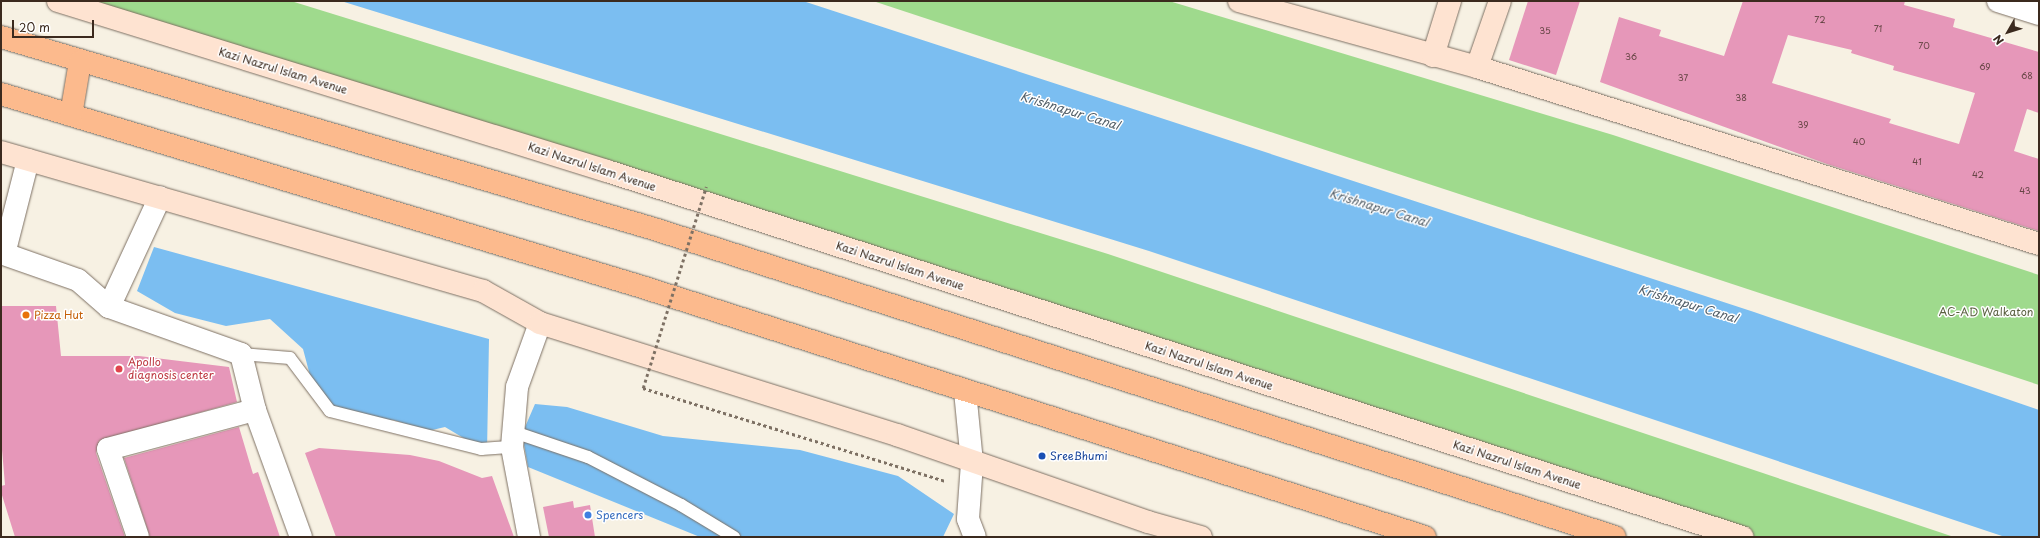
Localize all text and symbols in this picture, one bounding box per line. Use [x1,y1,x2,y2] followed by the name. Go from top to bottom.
[14,12,96,38] scale bar
[1988,12,2028,52] north arrow
[1814,14,1826,24] house number: 72
[19,18,50,36] text: 20 m
[1874,23,1882,33] house number: 71
[1539,25,1551,35] house number: 35
[1989,31,2008,49] text: N
[1918,40,1930,50] house number: 70
[217,45,349,97] street label: Kazi Nazrul Islam Avenue
[1625,51,1637,61] house number: 36
[1979,61,1991,71] house number: 69
[2021,70,2033,80] house number: 68
[1678,72,1688,82] house number: 37
[1019,89,1121,133] water label: Krishnapur Canal
[1735,92,1747,102] house number: 38
[1797,119,1809,129] house number: 39
[1853,136,1865,146] house number: 40
[526,140,658,194] street label: Kazi Nazrul Islam Avenue
[1912,156,1922,166] house number: 41
[1972,169,1984,179] house number: 42
[2019,185,2031,195] house number: 43
[1328,186,1430,230] water label: Krishnapur Canal
[834,239,966,293] street label: Kazi Nazrul Islam Avenue
[1637,282,1739,326] water label: Krishnapur Canal
[1939,305,2033,319] park label: AC-AD Walkaton
[34,308,84,322] place label: Pizza Hut
[21,310,31,320] marker: Pizza Hut
[1143,339,1275,393] street label: Kazi Nazrul Islam Avenue
[128,356,214,382] place label: Apollo diagnosis center
[113,363,125,375] marker: Apollo diagnosis center
[1451,438,1583,492] street label: Kazi Nazrul Islam Avenue
[1050,449,1108,463] place label: SreeBhumi
[1037,451,1047,461] marker: SreeBhumi
[596,508,643,522] place label: Spencers
[583,510,593,520] marker: Spencers

